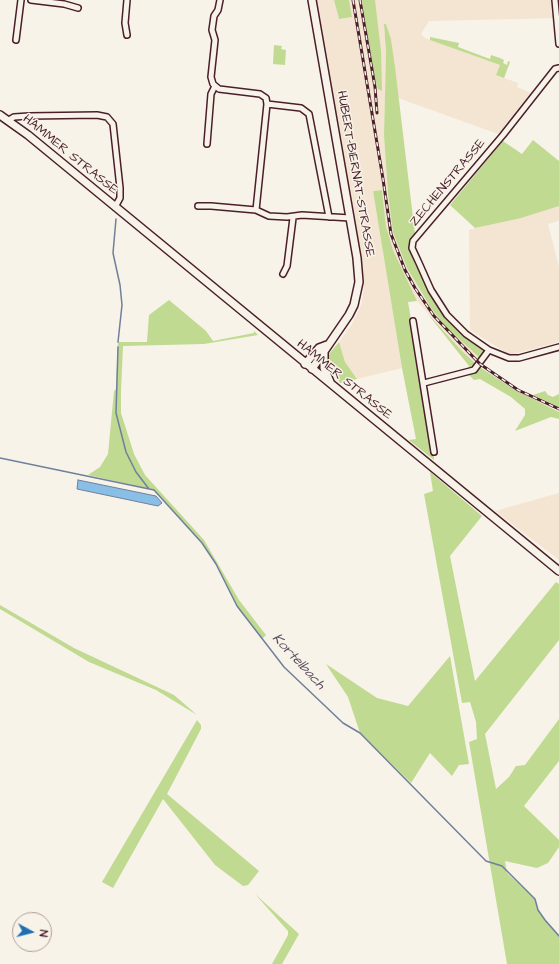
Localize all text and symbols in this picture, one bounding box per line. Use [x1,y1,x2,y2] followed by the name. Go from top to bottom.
[333,90,377,258] street label: HUBERT-BIERNAT-STRASSE
[19,112,121,198] street label: HAMMER STRASSE
[407,136,489,230] street label: ZECHENSTRASSE
[293,337,395,423] street label: HAMMER STRASSE
[268,631,328,693] water label: Kortelbach
[12,912,52,952] north arrow
[36,929,51,938] text: N

